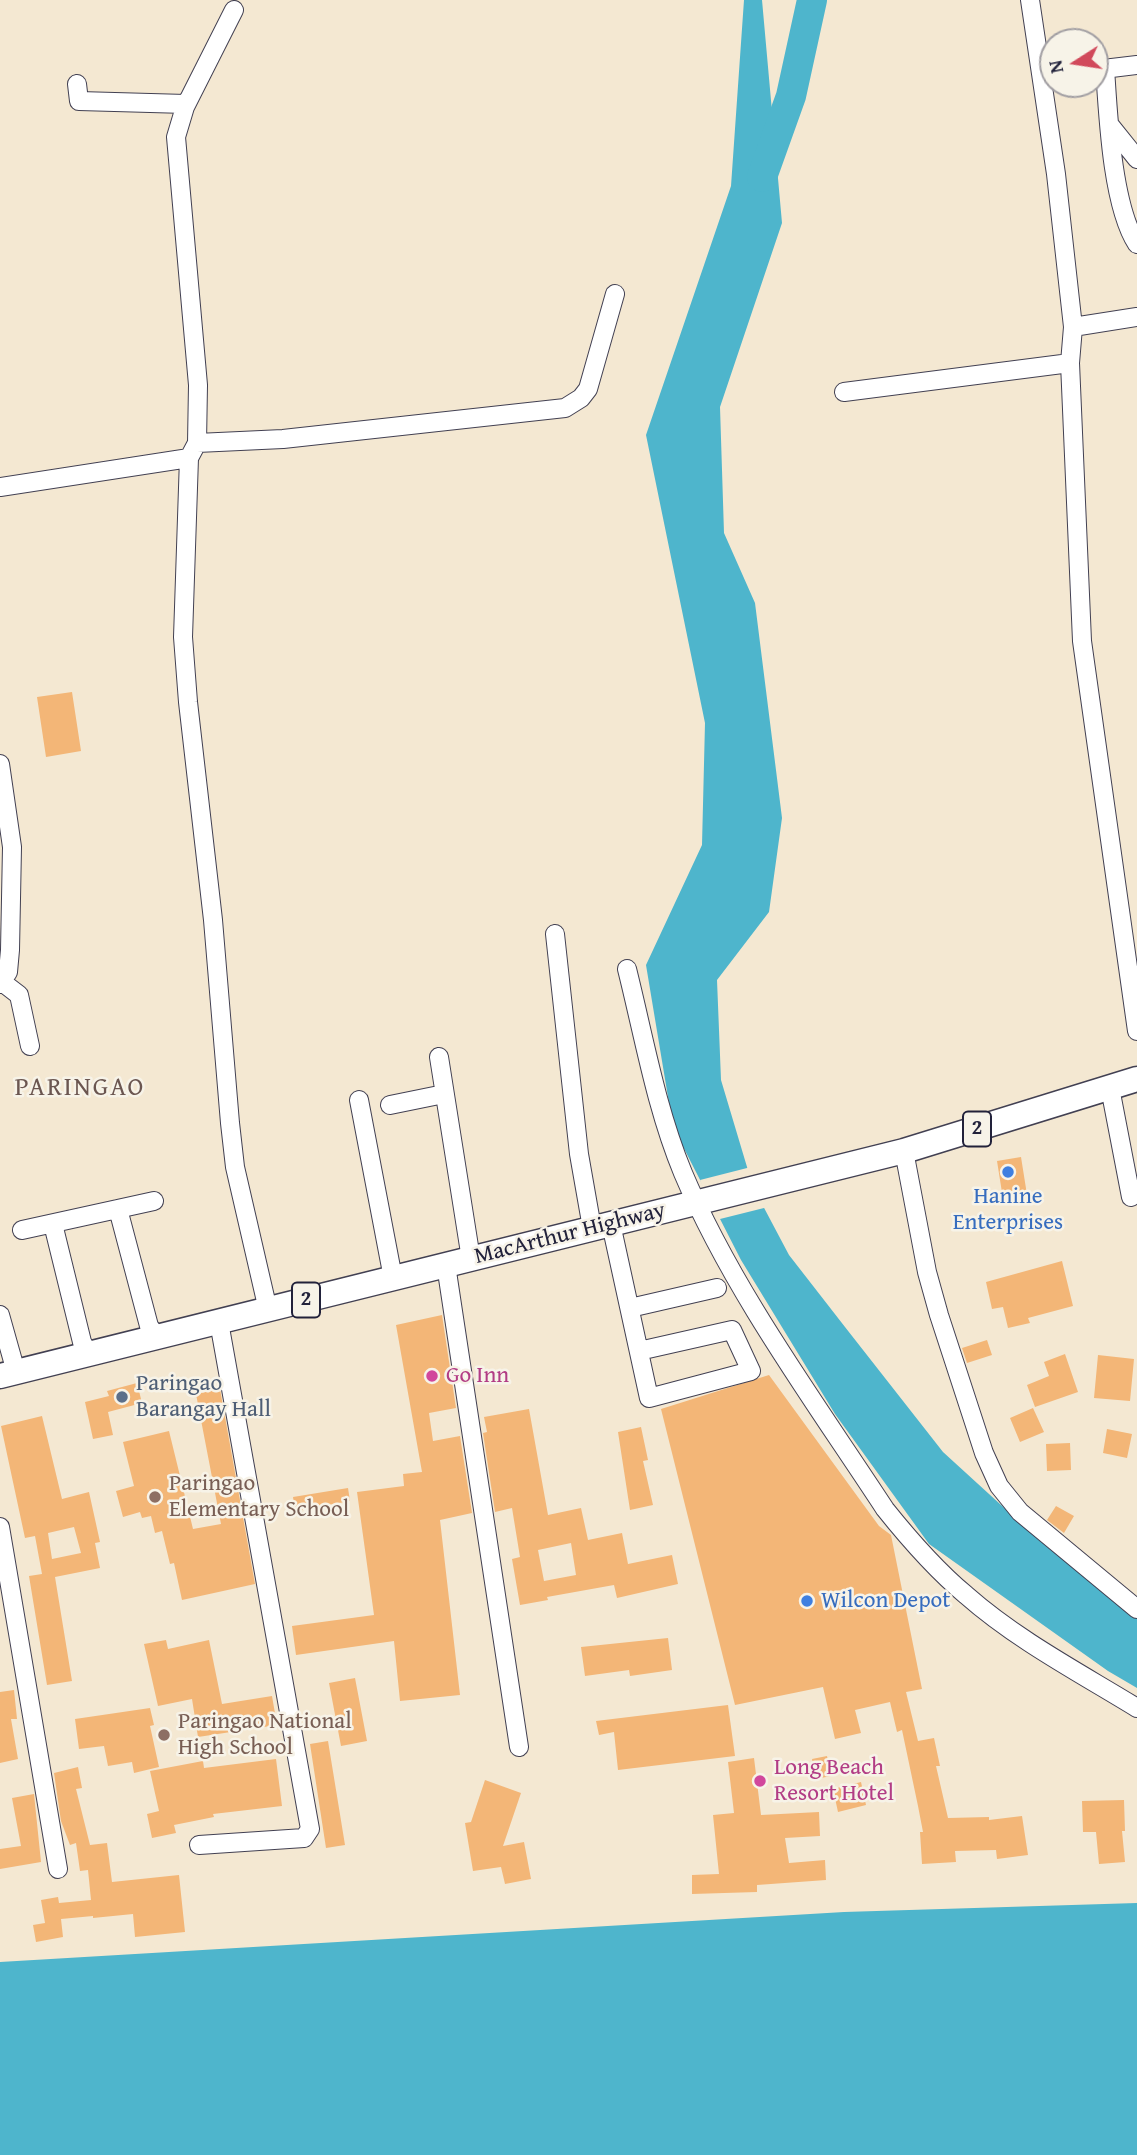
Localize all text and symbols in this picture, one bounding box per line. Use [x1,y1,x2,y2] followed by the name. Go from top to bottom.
[1039,28,1109,98] north arrow
[1040,58,1070,76] text: N
[16,1072,144,1104] district label: PARINGAO
[963,1112,991,1146] road number: 2
[1000,1164,1016,1180] marker: Hanine Enterprises
[953,1183,1063,1237] place label: Hanine Enterprises
[472,1197,668,1271] street label: MacArthur Highway
[292,1282,320,1318] road number: 2
[446,1362,509,1390] place label: Go Inn
[424,1368,440,1384] marker: Go Inn
[136,1370,271,1424] place label: Paringao Barangay Hall
[114,1389,130,1405] marker: Paringao Barangay Hall
[169,1470,349,1524] place label: Paringao Elementary School
[147,1489,163,1505] marker: Paringao Elementary School
[821,1587,950,1615] place label: Wilcon Depot
[799,1593,815,1609] marker: Wilcon Depot
[178,1708,352,1762] place label: Paringao National High School
[156,1727,172,1743] marker: Paringao National High School
[774,1754,894,1808] place label: Long Beach Resort Hotel
[752,1773,768,1789] marker: Long Beach Resort Hotel

